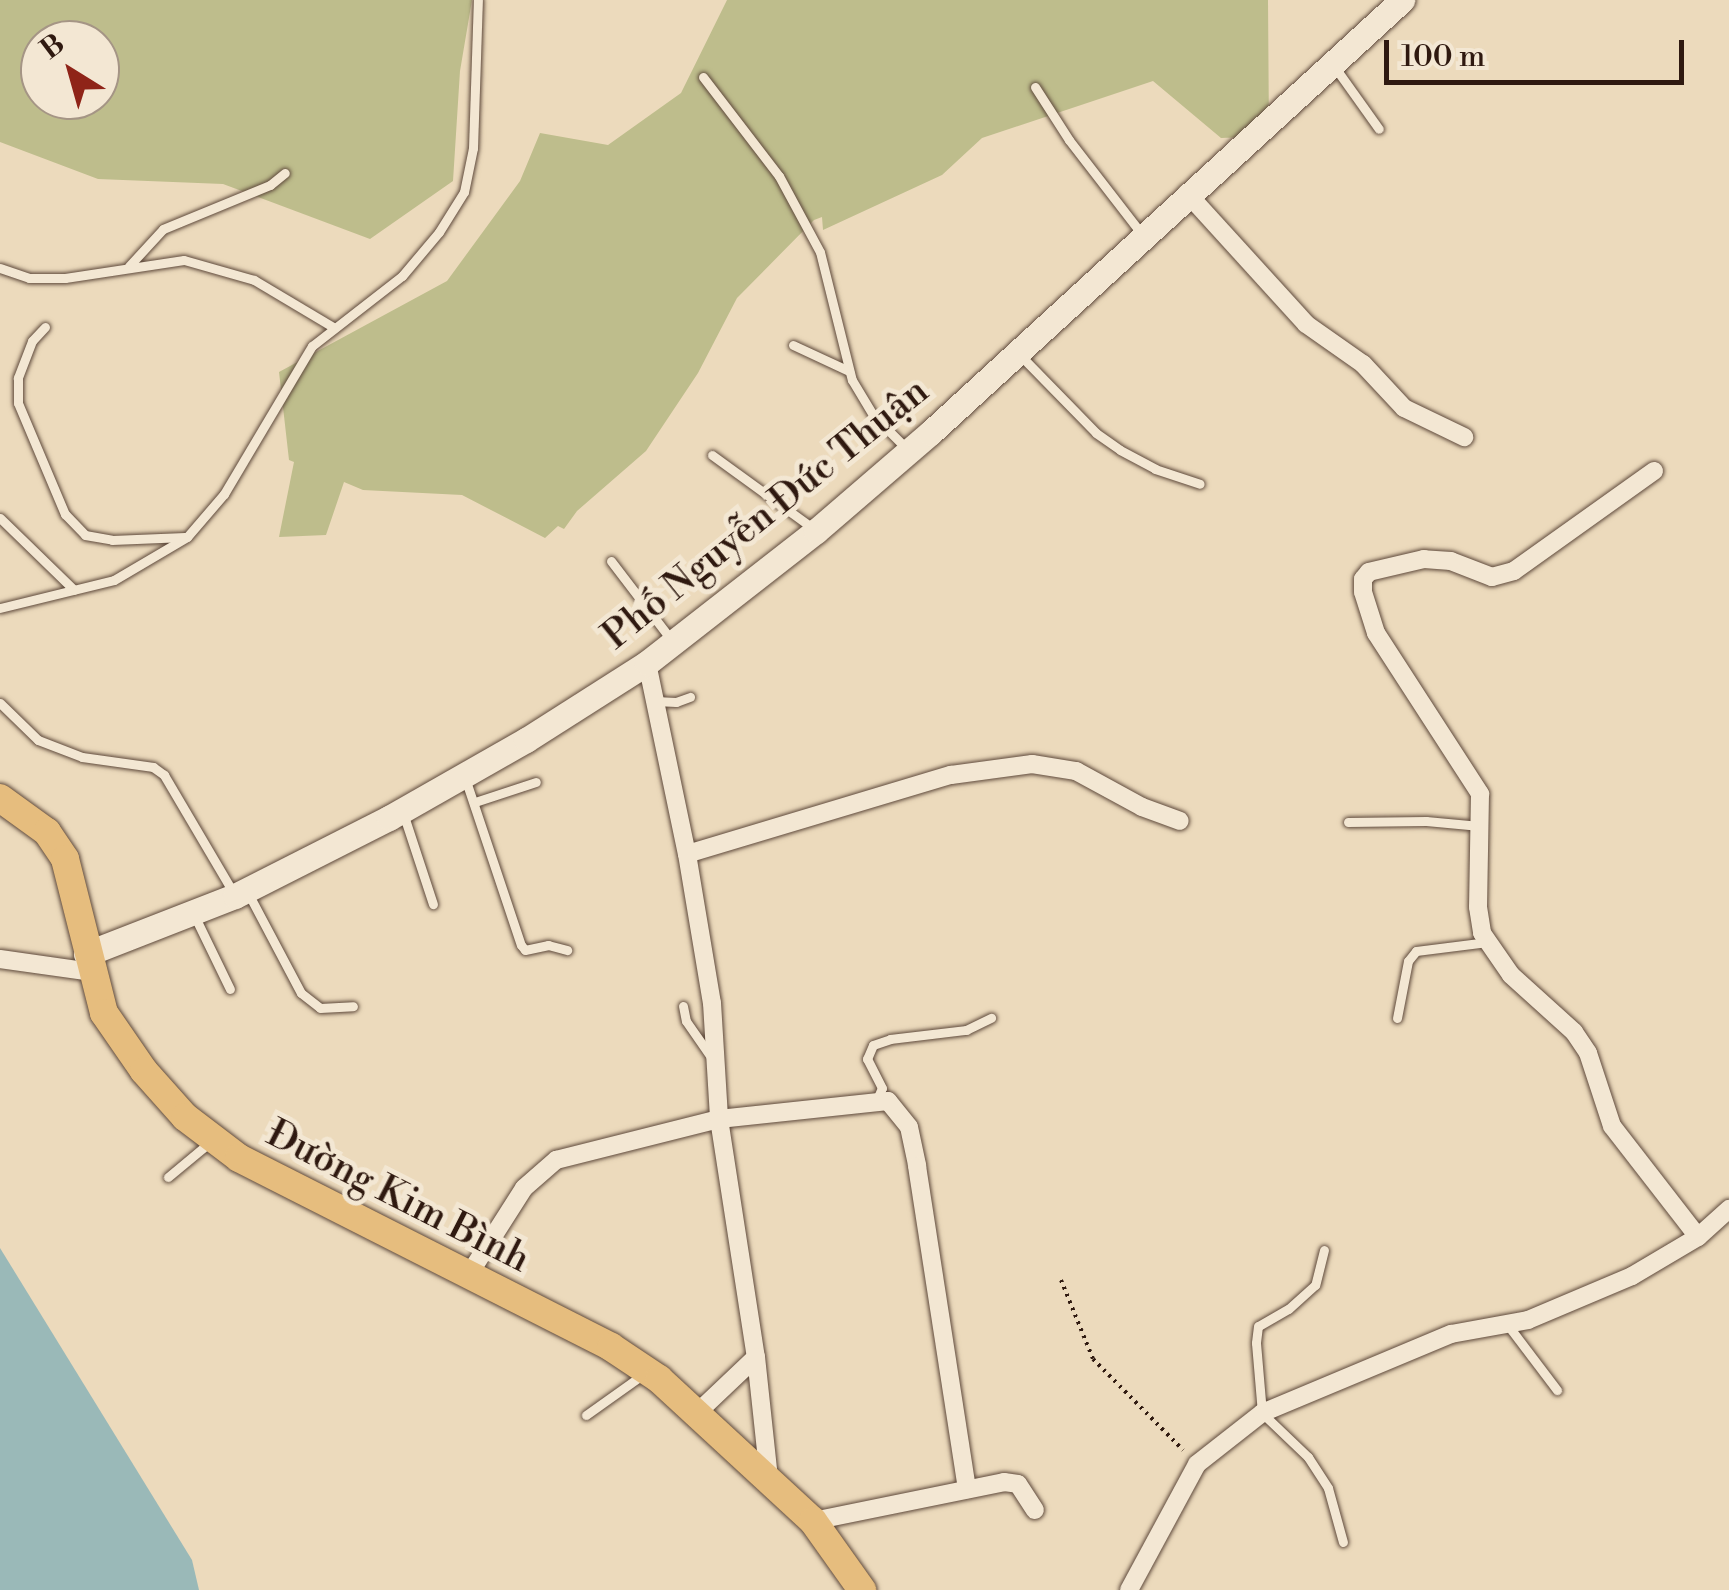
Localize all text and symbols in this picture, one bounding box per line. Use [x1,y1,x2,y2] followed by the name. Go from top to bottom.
[20,20,120,120] north arrow
[1389,20,1689,82] scale bar
[34,27,72,68] text: B
[1401,38,1485,76] text: 100 m
[594,369,938,659] street label: Phố Nguyễn Đức Thuận
[259,1111,537,1283] street label: Đường Kim Bình

